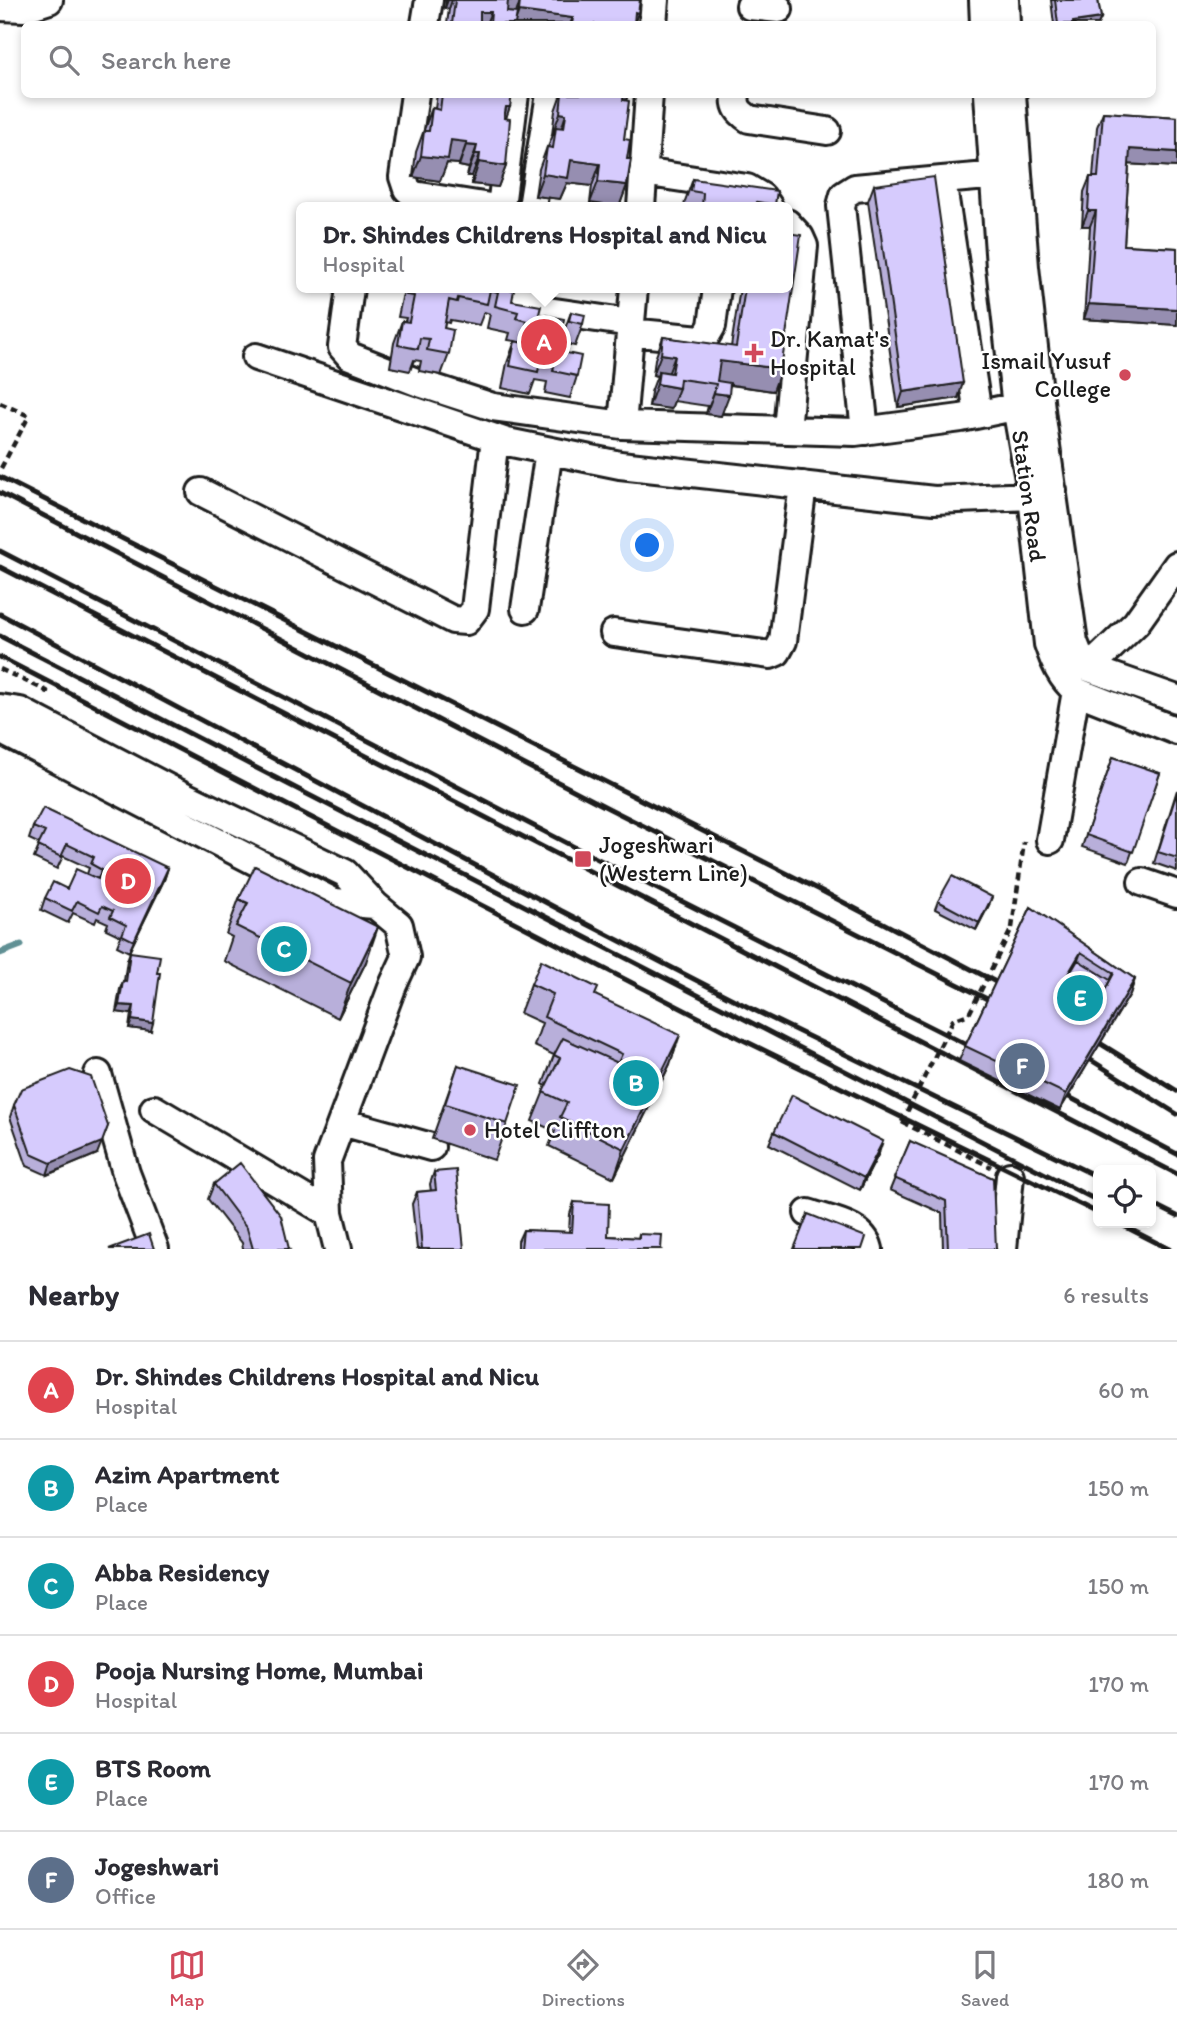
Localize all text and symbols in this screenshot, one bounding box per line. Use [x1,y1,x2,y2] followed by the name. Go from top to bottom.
[21,21,1156,98] search box
[45,41,83,79] icon: search
[101,44,231,76] text: Search here
[296,202,793,293] popup
[322,218,767,250] text: Dr. Shindes Childrens Hospital and Nicu
[322,250,405,278] text: Hospital
[521,316,567,368] pin: A
[770,324,890,381] place label: Dr. Kamat's Hospital
[744,343,764,363] marker: Dr. Kamat's Hospital
[981,346,1111,403] place label: Ismail Yusuf College
[1117,367,1133,383] marker: Ismail Yusuf College
[1006,428,1053,564] street label: Station Road
[630,528,664,562] your location
[599,830,748,887] place label: Jogeshwari (Western Line)
[573,849,593,869] marker: Jogeshwari (Western Line)
[105,855,151,907] pin: D
[261,923,307,975] pin: C
[1057,972,1103,1024] pin: E
[999,1040,1045,1092] pin: F
[613,1057,659,1109] pin: B
[484,1115,625,1144] place label: Hotel Cliffton
[462,1122,478,1138] marker: Hotel Cliffton
[1093,1165,1156,1228] map controls
[1093,1165,1156,1228] button: locate
[28,1276,119,1313] text: Nearby
[1063,1281,1149,1309] text: 6 results
[95,1360,539,1392] text: Dr. Shindes Childrens Hospital and Nicu
[44,1376,58,1404] text: A
[1098,1376,1149,1404] text: 60 m
[95,1392,177,1420] text: Hospital
[95,1458,279,1490] text: Azim Apartment
[44,1474,58,1502] text: B
[1088,1474,1149,1502] text: 150 m
[95,1490,148,1518] text: Place
[95,1556,269,1588] text: Abba Residency
[44,1572,58,1600] text: C
[1088,1572,1149,1600] text: 150 m
[95,1588,148,1616] text: Place
[95,1654,423,1686] text: Pooja Nursing Home, Mumbai
[43,1670,59,1698] text: D
[1088,1670,1149,1698] text: 170 m
[95,1686,177,1714] text: Hospital
[95,1752,211,1784] text: BTS Room
[45,1768,57,1796] text: E
[1088,1768,1149,1796] text: 170 m
[95,1784,148,1812] text: Place
[95,1850,219,1882] text: Jogeshwari
[45,1866,57,1894] text: F
[1087,1866,1149,1894] text: 180 m
[95,1882,156,1910] text: Office
[168,1946,206,2011] tab: Map
[541,1946,625,2011] tab: Directions
[961,1946,1009,2011] tab: Saved

